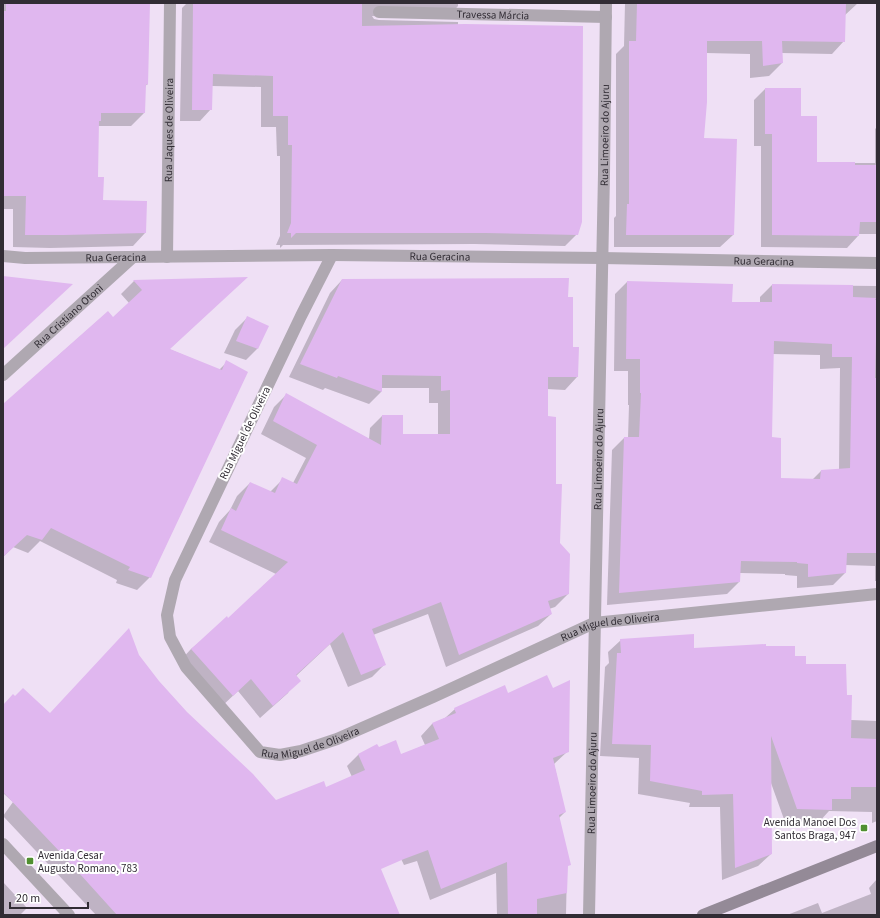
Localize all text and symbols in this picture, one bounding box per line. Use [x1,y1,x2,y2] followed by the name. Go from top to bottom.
[457,6,529,23] street label: Travessa Márcia
[160,78,177,182] street label: Rua Jaques de Oliveira
[596,84,613,186] street label: Rua Limoeiro do Ajuru
[409,248,470,264] street label: Rua Geracina
[85,249,146,265] street label: Rua Geracina
[733,253,794,269] street label: Rua Geracina
[30,280,106,351] street label: Rua Cristiano Otoni
[216,384,274,482] street label: Rua Miguel de Oliveira
[590,408,607,510] street label: Rua Limoeiro do Ajuru
[558,609,660,645] street label: Rua Miguel de Oliveira
[260,723,362,763] street label: Rua Miguel de Oliveira
[583,732,600,834] street label: Rua Limoeiro do Ajuru
[764,815,856,843] place label: Avenida Manoel Dos Santos Braga, 947
[859,823,869,833] marker: Avenida Manoel Dos Santos Braga, 947
[38,848,138,876] place label: Avenida Cesar Augusto Romano, 783
[25,856,35,866] marker: Avenida Cesar Augusto Romano, 783
[10,884,88,910] scale bar
[16,890,40,907] text: 20 m

